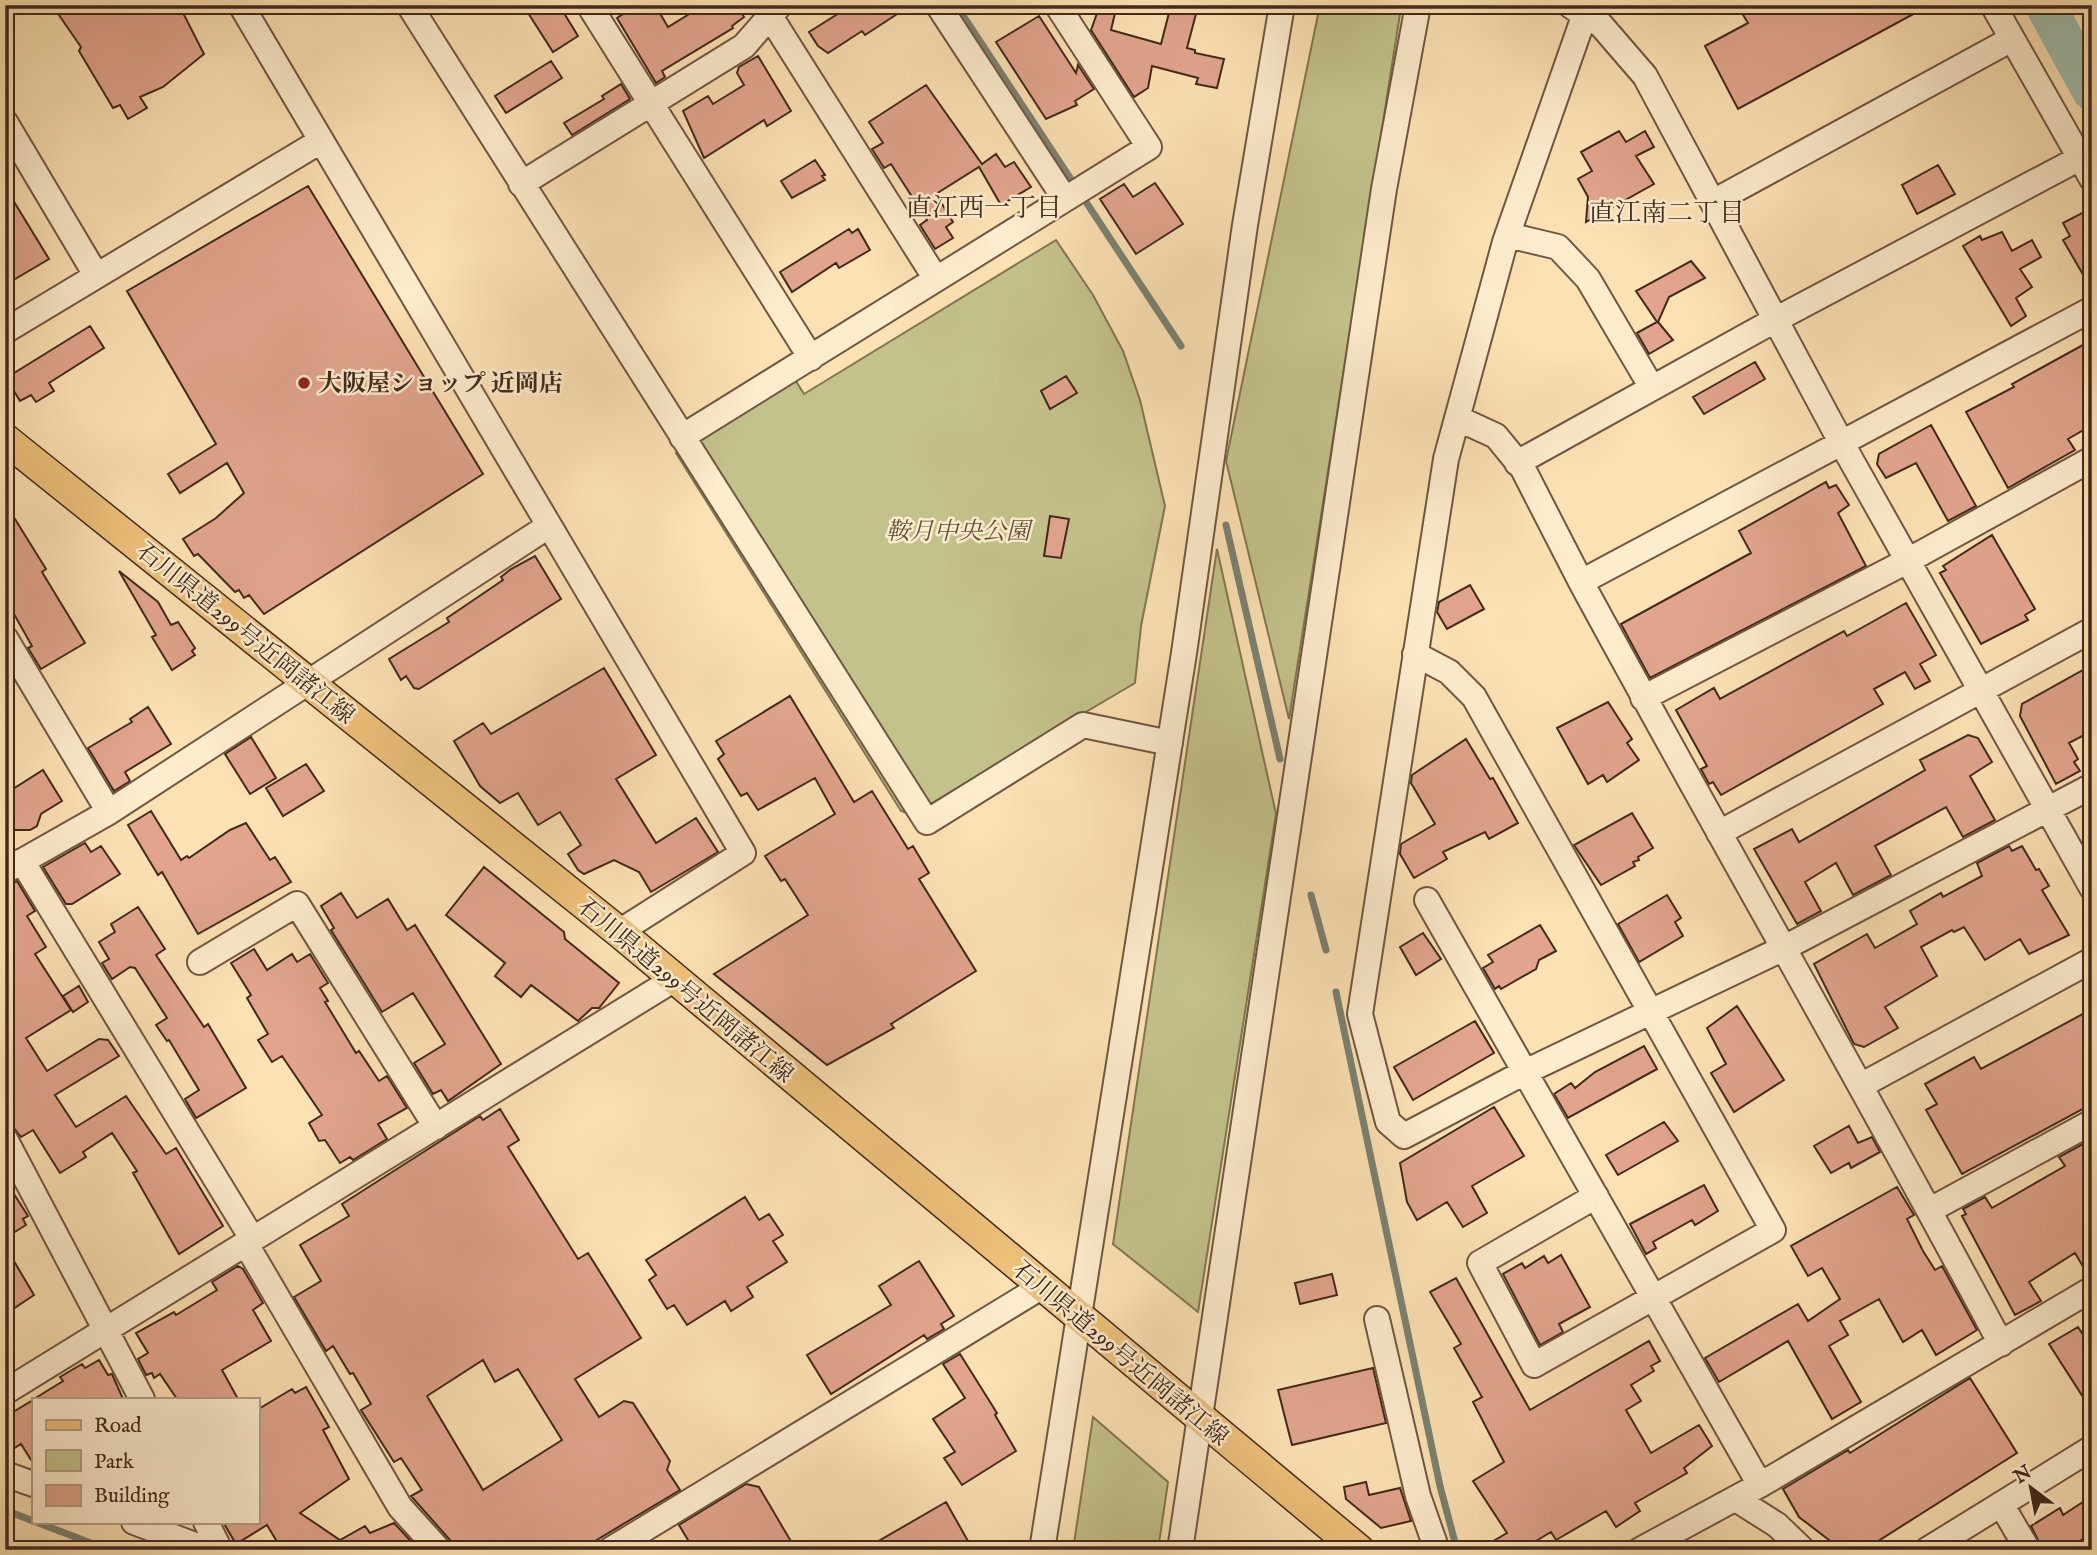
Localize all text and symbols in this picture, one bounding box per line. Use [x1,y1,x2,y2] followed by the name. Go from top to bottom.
[906,192,1062,225] district label: 直江西一丁目
[1589,197,1745,230] district label: 直江南二丁目
[318,369,563,400] place label: 大阪屋ショップ 近岡店
[296,375,312,391] marker: 大阪屋ショップ 近岡店
[886,517,1034,548] park label: 鞍月中央公園
[130,536,361,732] street label: 石川県道299号近岡諸江線
[571,892,799,1091] street label: 石川県道299号近岡諸江線
[1006,1255,1234,1454] street label: 石川県道299号近岡諸江線
[32,1398,259,1524] legend
[94,1413,142,1440] text: Road
[94,1449,135,1476] text: Park
[1996,1454,2066,1524] north arrow
[2009,1460,2037,1490] text: N
[94,1483,170,1510] text: Building

